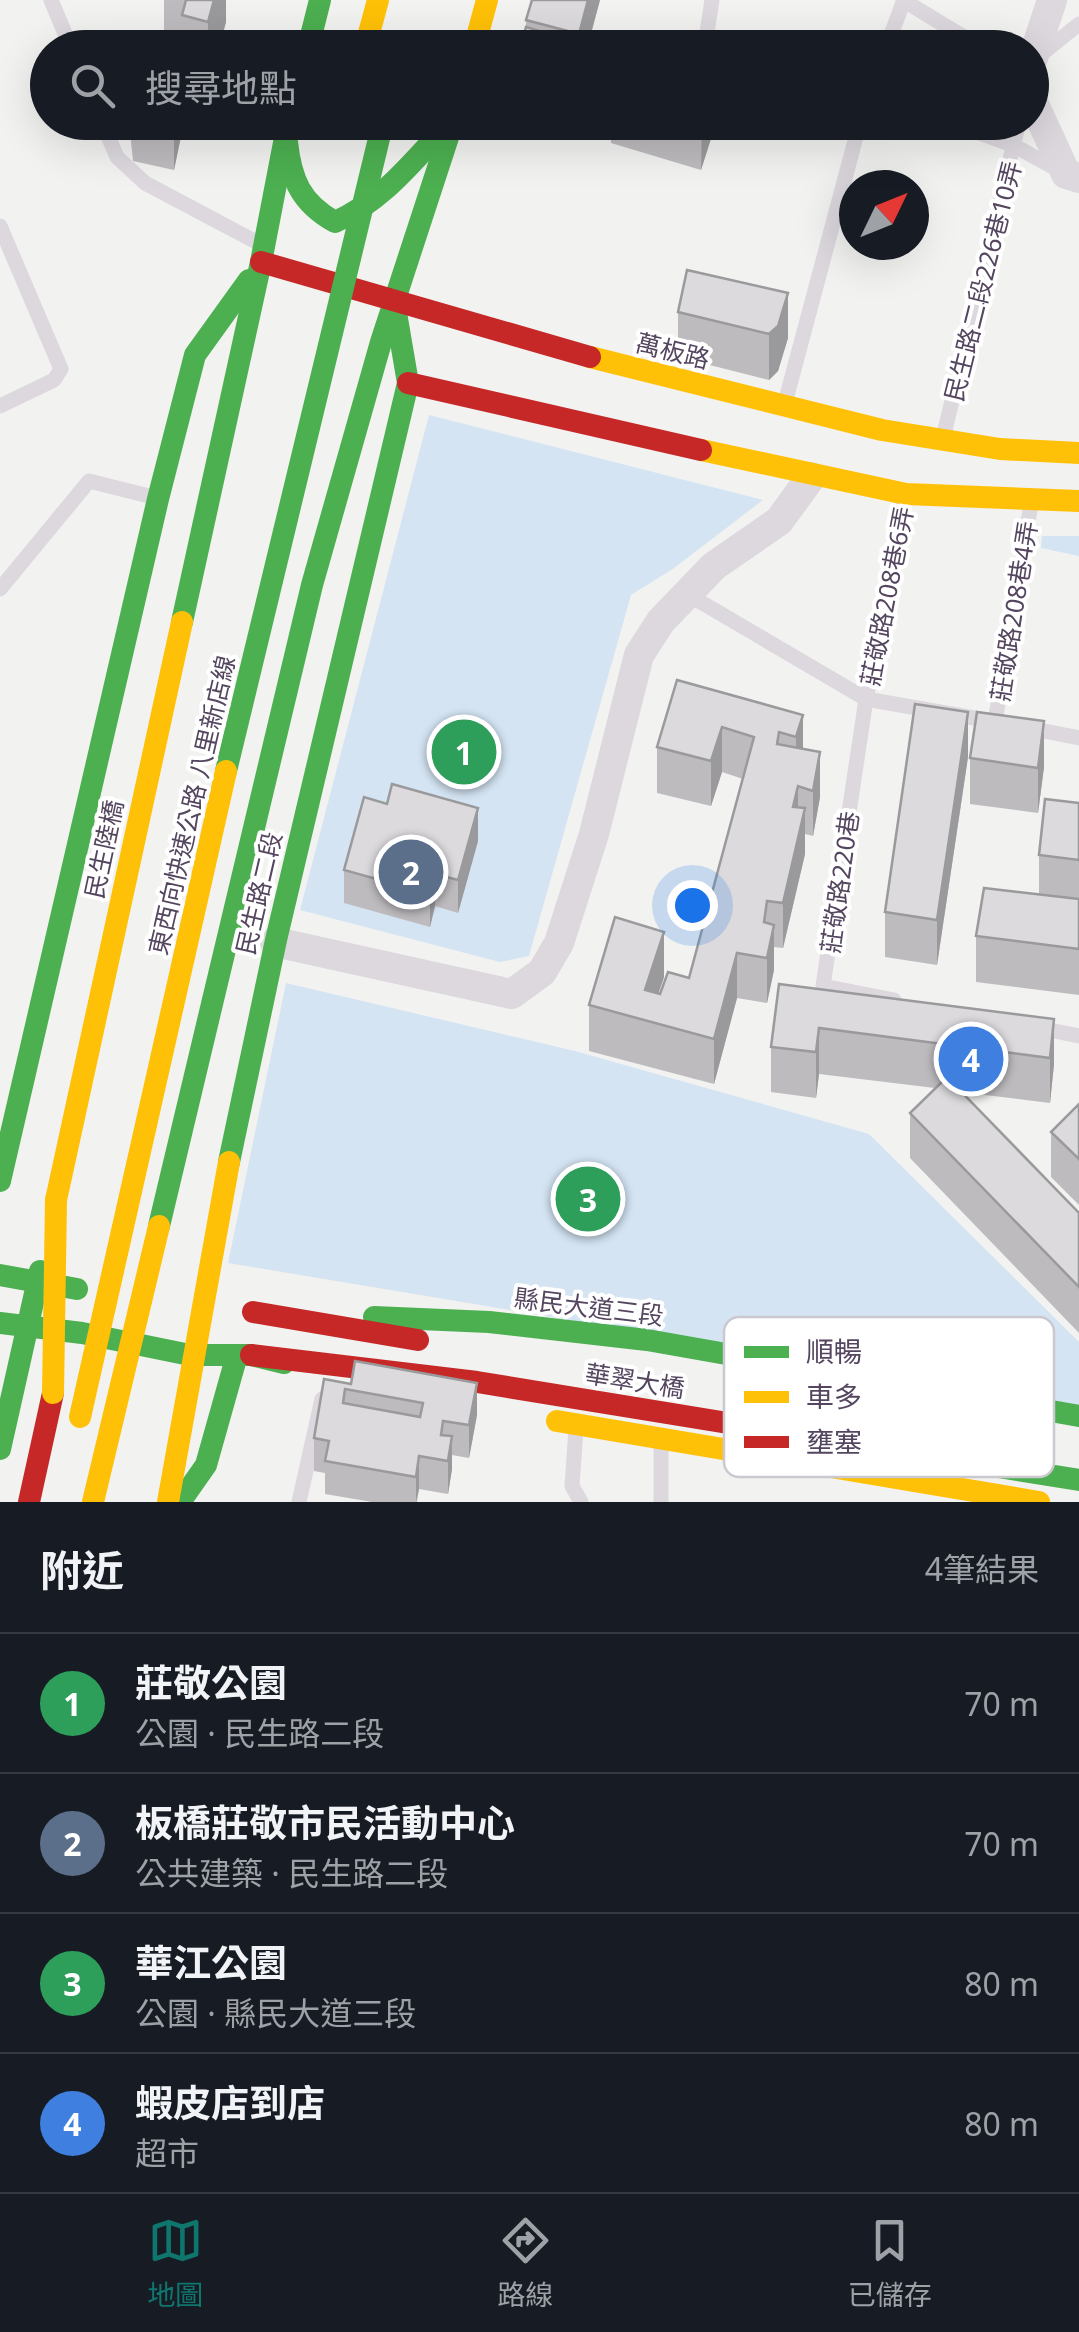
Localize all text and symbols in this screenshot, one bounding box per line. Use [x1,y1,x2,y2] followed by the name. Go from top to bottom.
[30,30,1049,140] search box
[65,58,120,113] icon: search
[145,61,297,113] text: 搜尋地點
[936,157,1028,405] street label: 民生路二段226巷10弄
[839,170,929,260] north arrow
[632,324,714,376] street label: 萬板路
[852,503,920,689] street label: 莊敬路208巷6弄
[982,518,1044,704] street label: 莊敬路208巷4弄
[140,652,242,958] street label: 東西向快速公路 八里新店線
[432,714,496,790] pin: 1
[76,797,130,901] street label: 民生陸橋
[812,809,866,955] street label: 莊敬路220巷
[227,828,289,958] street label: 民生路二段
[378,834,444,910] pin: 2
[667,880,718,931] your location
[938,1022,1004,1096] pin: 4
[556,1162,620,1236] pin: 3
[512,1280,666,1332] street label: 縣民大道三段
[724,1317,1054,1477] legend
[806,1332,862,1370] text: 順暢
[583,1355,687,1405] street label: 華翠大橋
[806,1377,862,1415] text: 車多
[806,1422,862,1460] text: 壅塞
[40,1541,124,1598] text: 附近
[925,1547,1039,1590] text: 4筆結果
[135,1656,287,1708] text: 莊敬公園
[63,1682,82,1725] text: 1
[964,1682,1039,1725] text: 70 m
[135,1711,384,1754] text: 公園 · 民生路二段
[135,1796,515,1848] text: 板橋莊敬市民活動中心
[63,1822,82,1865] text: 2
[964,1822,1039,1865] text: 70 m
[135,1851,448,1894] text: 公共建築 · 民生路二段
[135,1936,287,1988] text: 華江公園
[63,1962,82,2005] text: 3
[964,1962,1039,2005] text: 80 m
[135,1991,416,2034] text: 公園 · 縣民大道三段
[135,2076,325,2128] text: 蝦皮店到店
[63,2102,82,2145] text: 4
[964,2102,1039,2145] text: 80 m
[135,2131,199,2174] text: 超市
[147,2213,203,2313] tab: 地圖
[497,2213,554,2313] tab: 路線
[848,2213,932,2313] tab: 已儲存

